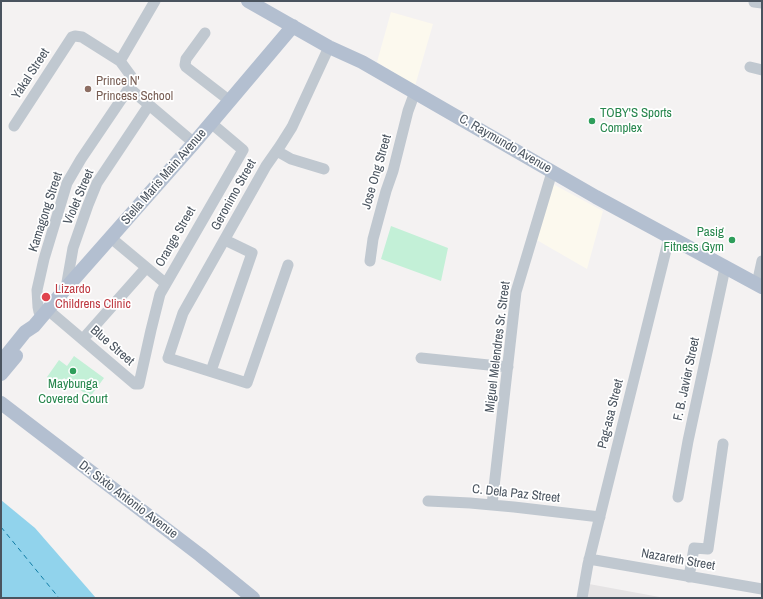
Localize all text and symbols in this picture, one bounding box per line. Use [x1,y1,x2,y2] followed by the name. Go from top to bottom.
[9,46,53,102] street label: Yakal Street
[96,74,173,105] place label: Prince N' Princess School
[83,84,93,94] marker: Prince N' Princess School
[600,106,672,137] place label: TOBY'S Sports Complex
[456,111,554,177] street label: C. Raymundo Avenue
[587,116,597,126] marker: TOBY'S Sports Complex
[118,126,210,228] street label: Stella Maris Main Avenue
[359,133,395,211] street label: Jose Ong Street
[208,157,260,233] street label: Geronimo Street
[60,167,98,227] street label: Violet Street
[26,170,66,254] street label: Kamagong Street
[153,204,199,270] street label: Orange Street
[664,225,724,256] place label: Pasig Fitness Gym
[727,235,737,245] marker: Pasig Fitness Gym
[482,280,514,414] street label: Miguel Melendres Sr. Street
[55,282,131,313] place label: Lizardo Childrens Clinic
[40,291,52,303] marker: Lizardo Childrens Clinic
[87,323,137,369] street label: Blue Street
[671,336,703,422] street label: F. B. Javier Street
[68,366,78,376] marker: Maybunga Covered Court
[38,377,108,408] place label: Maybunga Covered Court
[595,378,627,450] street label: Pag-asa Street
[76,458,180,542] street label: Dr. Sixto Antonio Avenue
[471,482,561,506] street label: C. Dela Paz Street
[640,546,716,574] street label: Nazareth Street

